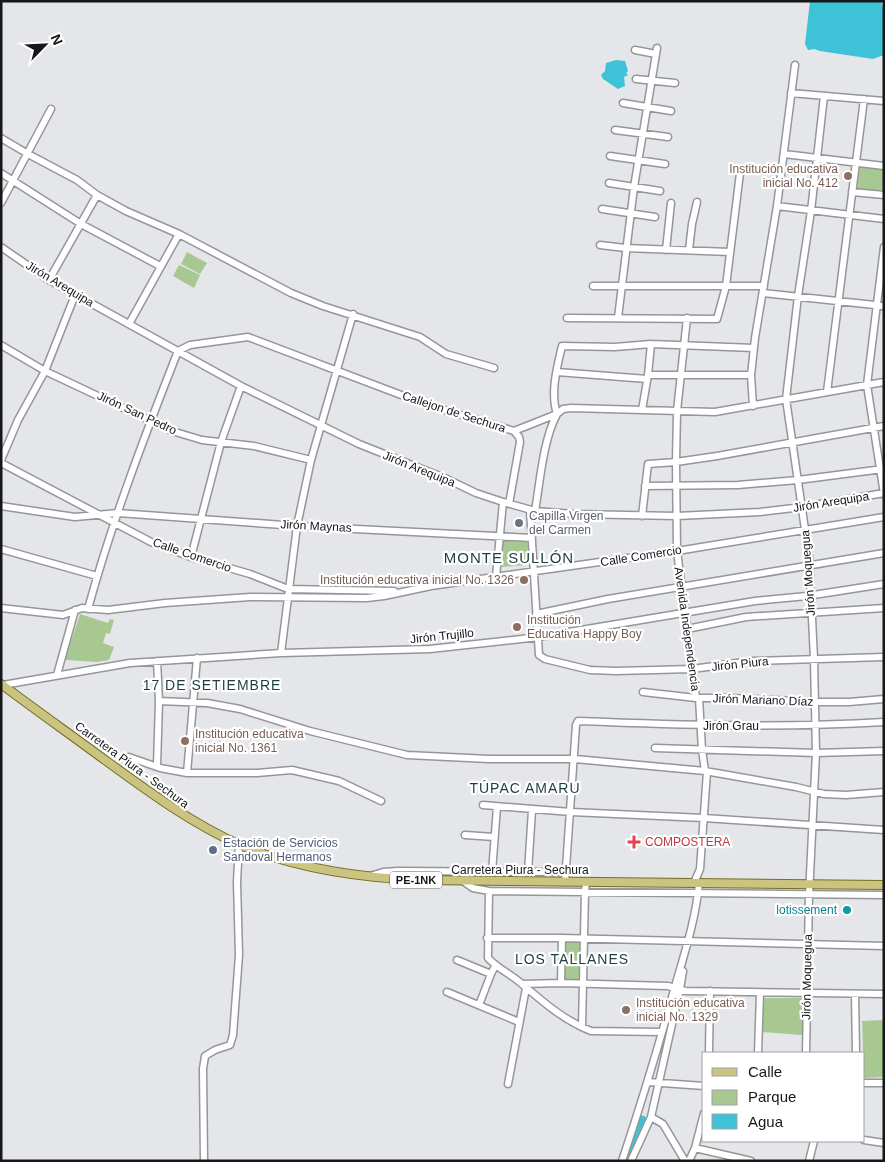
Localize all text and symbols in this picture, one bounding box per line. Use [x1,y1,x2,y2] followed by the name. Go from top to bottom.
[20,20,70,70] north arrow
[48,32,66,48] text: N
[729,162,838,190] place label: Institución educativa inicial No. 412
[842,170,854,182] marker: Institución educativa inicial No. 412
[24,258,97,310] street label: Jirón Arequipa
[95,388,179,438] street label: Jirón San Pedro
[400,389,508,435] street label: Callejon de Sechura
[381,448,457,490] street label: Jirón Arequipa
[792,489,870,515] street label: Jirón Arequipa
[529,509,604,537] place label: Capilla Virgen del Carmen
[280,517,352,535] street label: Jirón Maynas
[513,517,525,529] marker: Capilla Virgen del Carmen
[798,529,818,616] street label: Jirón Moquegua
[151,535,233,575] street label: Calle Comercio
[599,543,683,569] street label: Calle Comercio
[444,549,574,566] district label: MONTE SULLÓN
[671,566,703,692] street label: Avenida Independencia
[320,573,514,587] place label: Institución educativa inicial No. 1326
[518,574,530,586] marker: Institución educativa inicial No. 1326
[527,613,642,641] place label: Institución Educativa Happy Boy
[511,621,523,633] marker: Institución Educativa Happy Boy
[409,626,475,646] street label: Jirón Trujillo
[711,654,770,674] street label: Jirón Piura
[143,677,281,693] district label: 17 DE SETIEMBRE
[712,691,814,709] street label: Jirón Mariano Díaz
[72,719,192,811] street label: Carretera Piura - Sechura
[703,719,759,733] street label: Jirón Grau
[195,727,304,755] place label: Institución educativa inicial No. 1361
[179,735,191,747] marker: Institución educativa inicial No. 1361
[469,780,581,796] district label: TÚPAC AMARU
[627,835,641,849] marker: COMPOSTERA
[645,835,730,849] place label: COMPOSTERA
[223,836,338,864] place label: Estación de Servicios Sandoval Hermanos
[207,844,219,856] marker: Estación de Servicios Sandoval Hermanos
[451,863,589,877] street label: Carretera Piura - Sechura
[390,872,442,888] road number: PE-1NK
[776,903,838,917] place label: lotissement
[841,904,853,916] marker: lotissement
[799,934,815,1020] street label: Jirón Moquegua
[515,951,629,967] district label: LOS TALLANES
[636,996,745,1024] place label: Institución educativa inicial No. 1329
[620,1004,632,1016] marker: Institución educativa inicial No. 1329
[702,1052,865,1142] legend
[748,1063,782,1080] text: Calle
[748,1088,796,1105] text: Parque
[748,1113,784,1130] text: Agua

